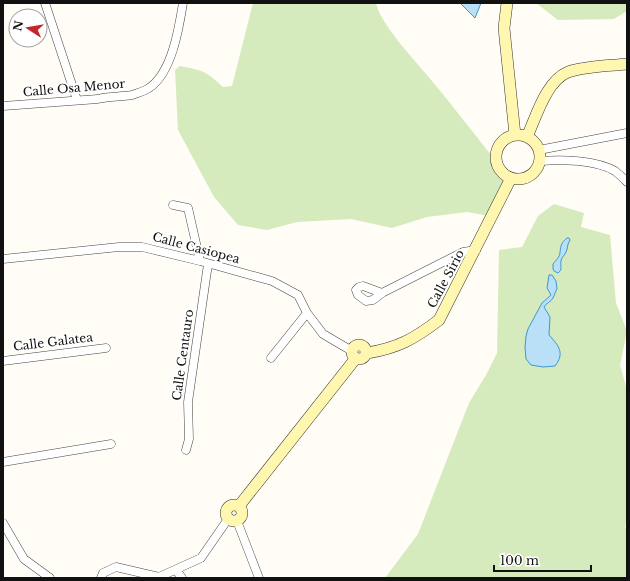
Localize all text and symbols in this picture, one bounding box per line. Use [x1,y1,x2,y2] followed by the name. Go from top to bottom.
[8,8,48,48] north arrow
[10,19,26,32] text: N
[22,76,126,99] street label: Calle Osa Menor
[151,229,242,266] street label: Calle Casiopea
[424,247,467,310] street label: Calle Sirio
[169,308,196,401] street label: Calle Centauro
[12,329,94,354] street label: Calle Galatea
[494,547,591,573] scale bar
[500,553,539,568] text: 100 m

